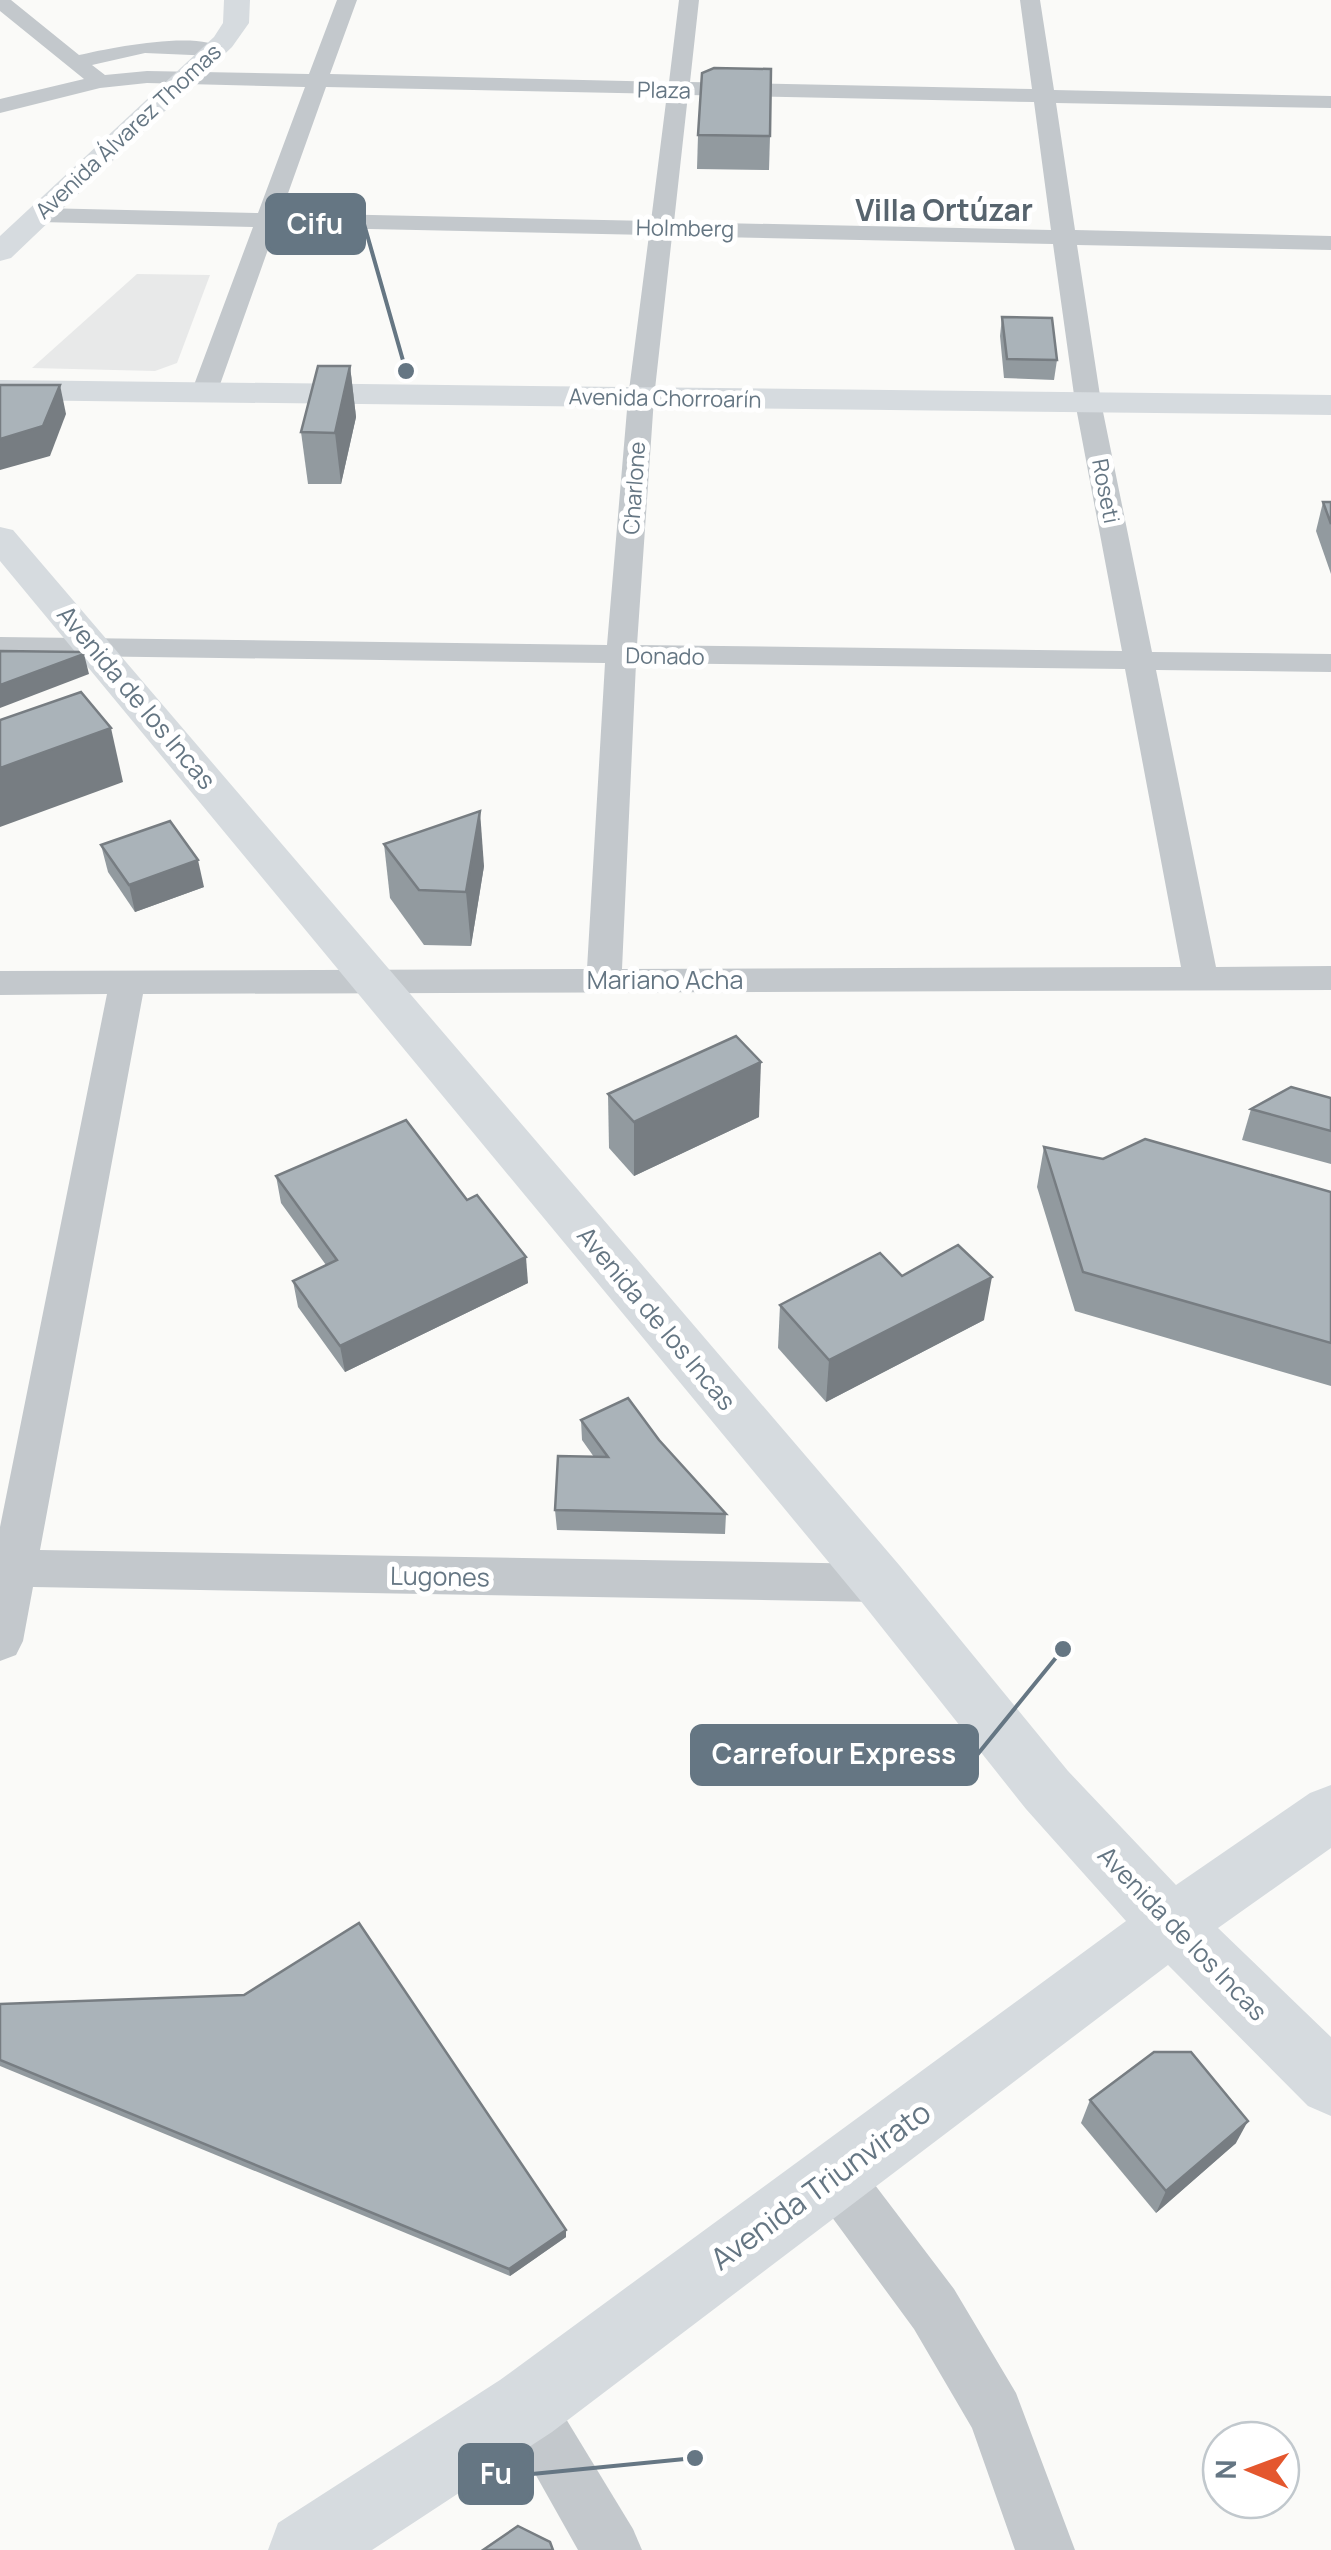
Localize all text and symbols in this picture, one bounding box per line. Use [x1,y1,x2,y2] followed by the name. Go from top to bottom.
[28,37,228,225] street label: Avenida Álvarez Thomas
[637,75,691,105] street label: Plaza
[855,189,1033,230] district label: Villa Ortúzar
[267,195,364,253] callout: Cifu
[287,204,343,242] text: Cifu
[636,212,734,244] street label: Holmberg
[568,381,762,415] street label: Avenida Chorroarín
[616,440,652,535] street label: Charlone
[1085,456,1127,526] street label: Roseti
[50,598,224,796] street label: Avenida de los Incas
[625,640,705,672] street label: Donado
[587,962,743,997] street label: Mariano Acha
[570,1219,744,1417] street label: Avenida de los Incas
[390,1558,490,1594] street label: Lugones
[692,1726,977,1784] callout: Carrefour Express
[712,1734,956,1772] text: Carrefour Express
[1090,1838,1276,2028] street label: Avenida de los Incas
[702,2091,938,2279] street label: Avenida Triunvirato
[1201,2420,1301,2520] north arrow
[460,2445,532,2503] callout: Fu
[480,2454,512,2492] text: Fu
[1206,2459,1244,2480] text: N

